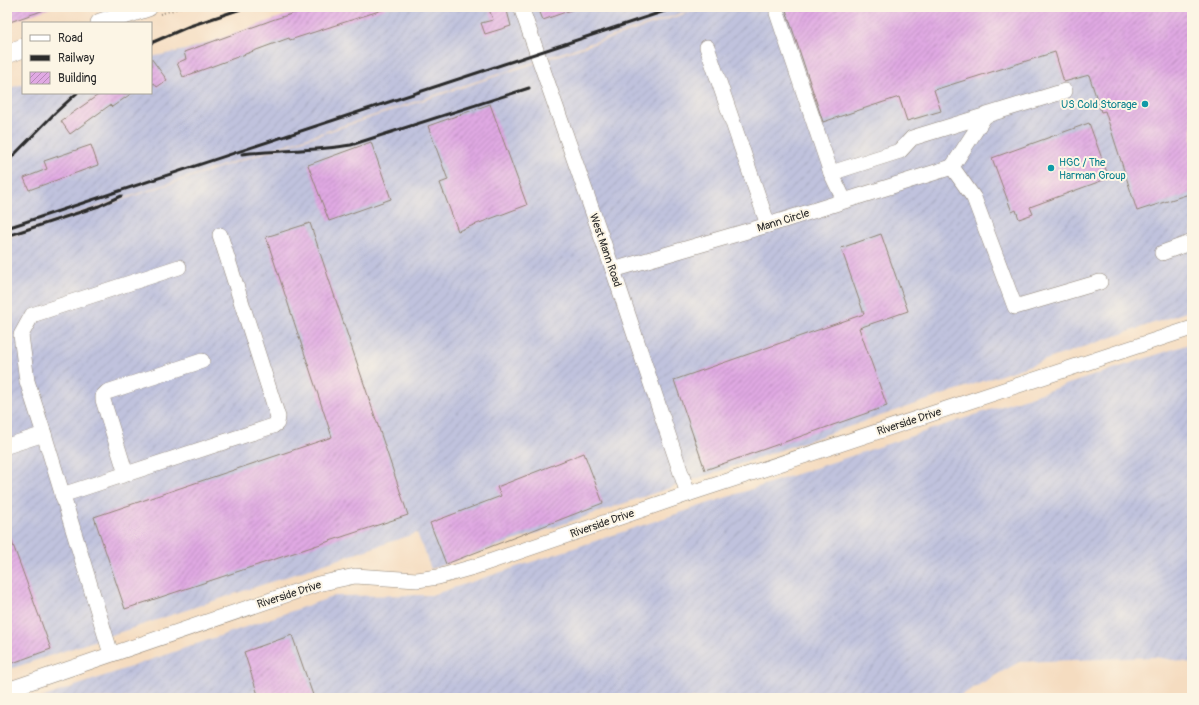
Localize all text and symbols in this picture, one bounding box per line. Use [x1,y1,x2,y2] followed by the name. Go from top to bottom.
[22,22,152,94] legend
[58,31,83,46] text: Road
[58,51,94,66] text: Railway
[58,71,97,86] text: Building
[1061,98,1138,111] place label: US Cold Storage
[1140,99,1150,109] marker: US Cold Storage
[1059,156,1126,182] place label: HGC / The Harman Group
[1046,163,1056,173] marker: HGC / The Harman Group
[755,206,811,235] street label: Mann Circle
[587,212,624,289] street label: West Mann Road
[875,405,943,438] street label: Riverside Drive
[569,506,636,540] street label: Riverside Drive
[255,578,323,611] street label: Riverside Drive

